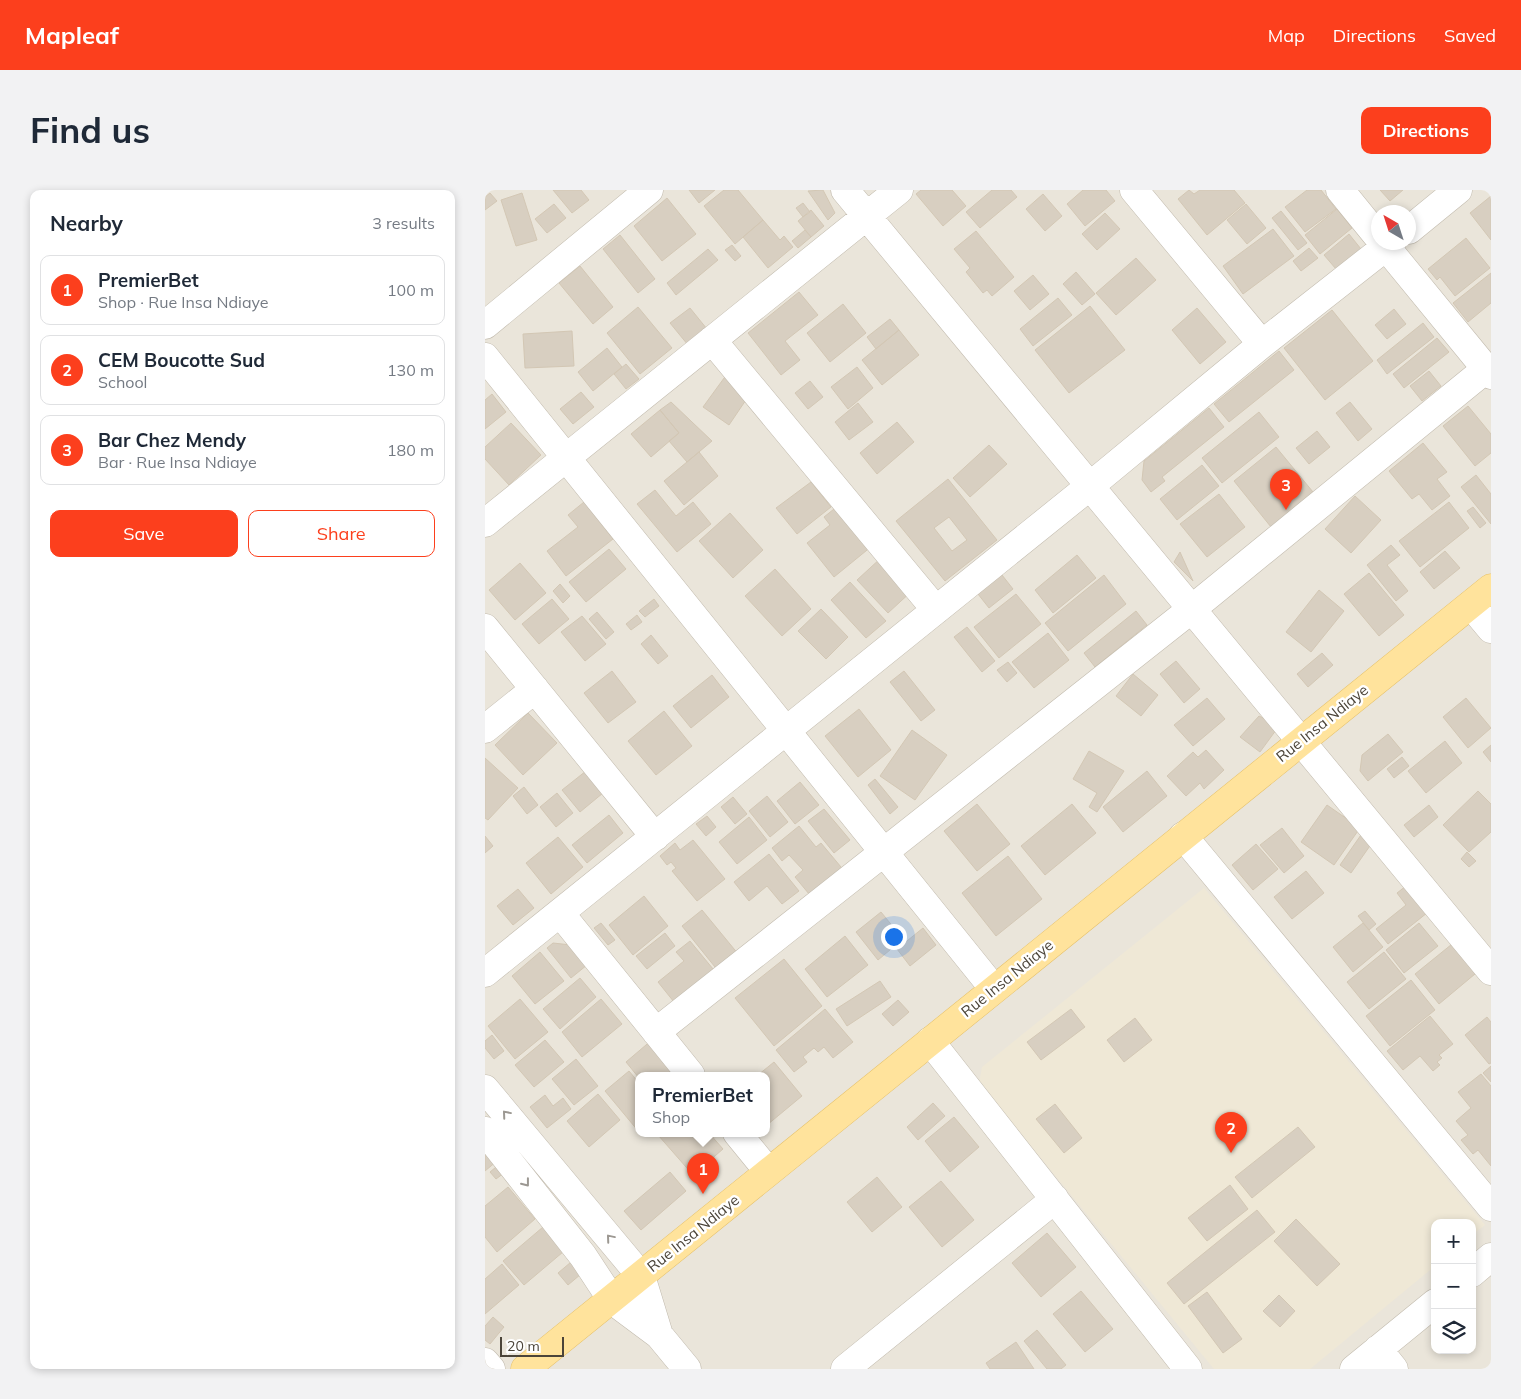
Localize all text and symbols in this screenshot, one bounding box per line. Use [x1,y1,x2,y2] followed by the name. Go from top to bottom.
[25,20,119,50] text: Mapleaf
[1268,24,1305,47] text: Map
[1333,24,1416,47] text: Directions
[1444,24,1496,47] text: Saved
[1361,107,1491,154] button: Directions
[30,108,150,152] text: Find us
[1371,205,1416,250] north arrow
[50,210,123,236] text: Nearby
[372,213,435,233] text: 3 results
[98,268,199,292] text: PremierBet
[62,280,72,300] text: 1
[387,280,434,300] text: 100 m
[98,292,269,312] text: Shop · Rue Insa Ndiaye
[98,348,265,372] text: CEM Boucotte Sud
[62,360,72,380] text: 2
[387,360,434,380] text: 130 m
[98,372,147,392] text: School
[98,428,246,452] text: Bar Chez Mendy
[62,440,72,460] text: 3
[387,440,434,460] text: 180 m
[98,452,257,472] text: Bar · Rue Insa Ndiaye
[1270,469,1302,510] pin: 3
[50,510,238,557] button: Save
[248,510,435,557] button: Share
[1272,680,1372,766] street label: Rue Insa Ndiaye
[881,924,907,950] your location
[957,935,1057,1021] street label: Rue Insa Ndiaye
[635,1072,770,1137] popup
[652,1083,753,1107] text: PremierBet
[652,1107,690,1127] text: Shop
[502,1110,511,1119] one-way arrow
[1215,1112,1247,1153] pin: 2
[687,1153,719,1194] pin: 1
[520,1177,529,1187] one-way arrow
[643,1190,743,1276] street label: Rue Insa Ndiaye
[1431,1219,1476,1354] map controls
[1431,1219,1476,1264] button: +
[606,1235,615,1244] one-way arrow
[1431,1264,1476,1309] button: −
[1431,1309,1476,1354] button: layers
[500,1334,564,1357] scale bar
[507,1337,540,1355] text: 20 m

